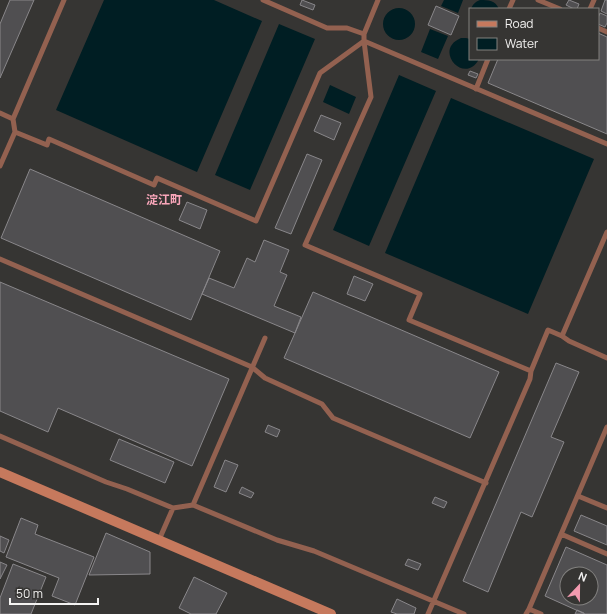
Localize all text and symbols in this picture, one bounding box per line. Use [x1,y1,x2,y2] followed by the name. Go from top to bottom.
[469,8,599,60] legend
[505,15,533,32] text: Road
[505,35,539,52] text: Water
[146,191,182,208] district label: 淀江町
[559,566,599,606] north arrow
[576,568,589,585] text: N
[10,580,98,606] scale bar
[16,585,43,602] text: 50 m

